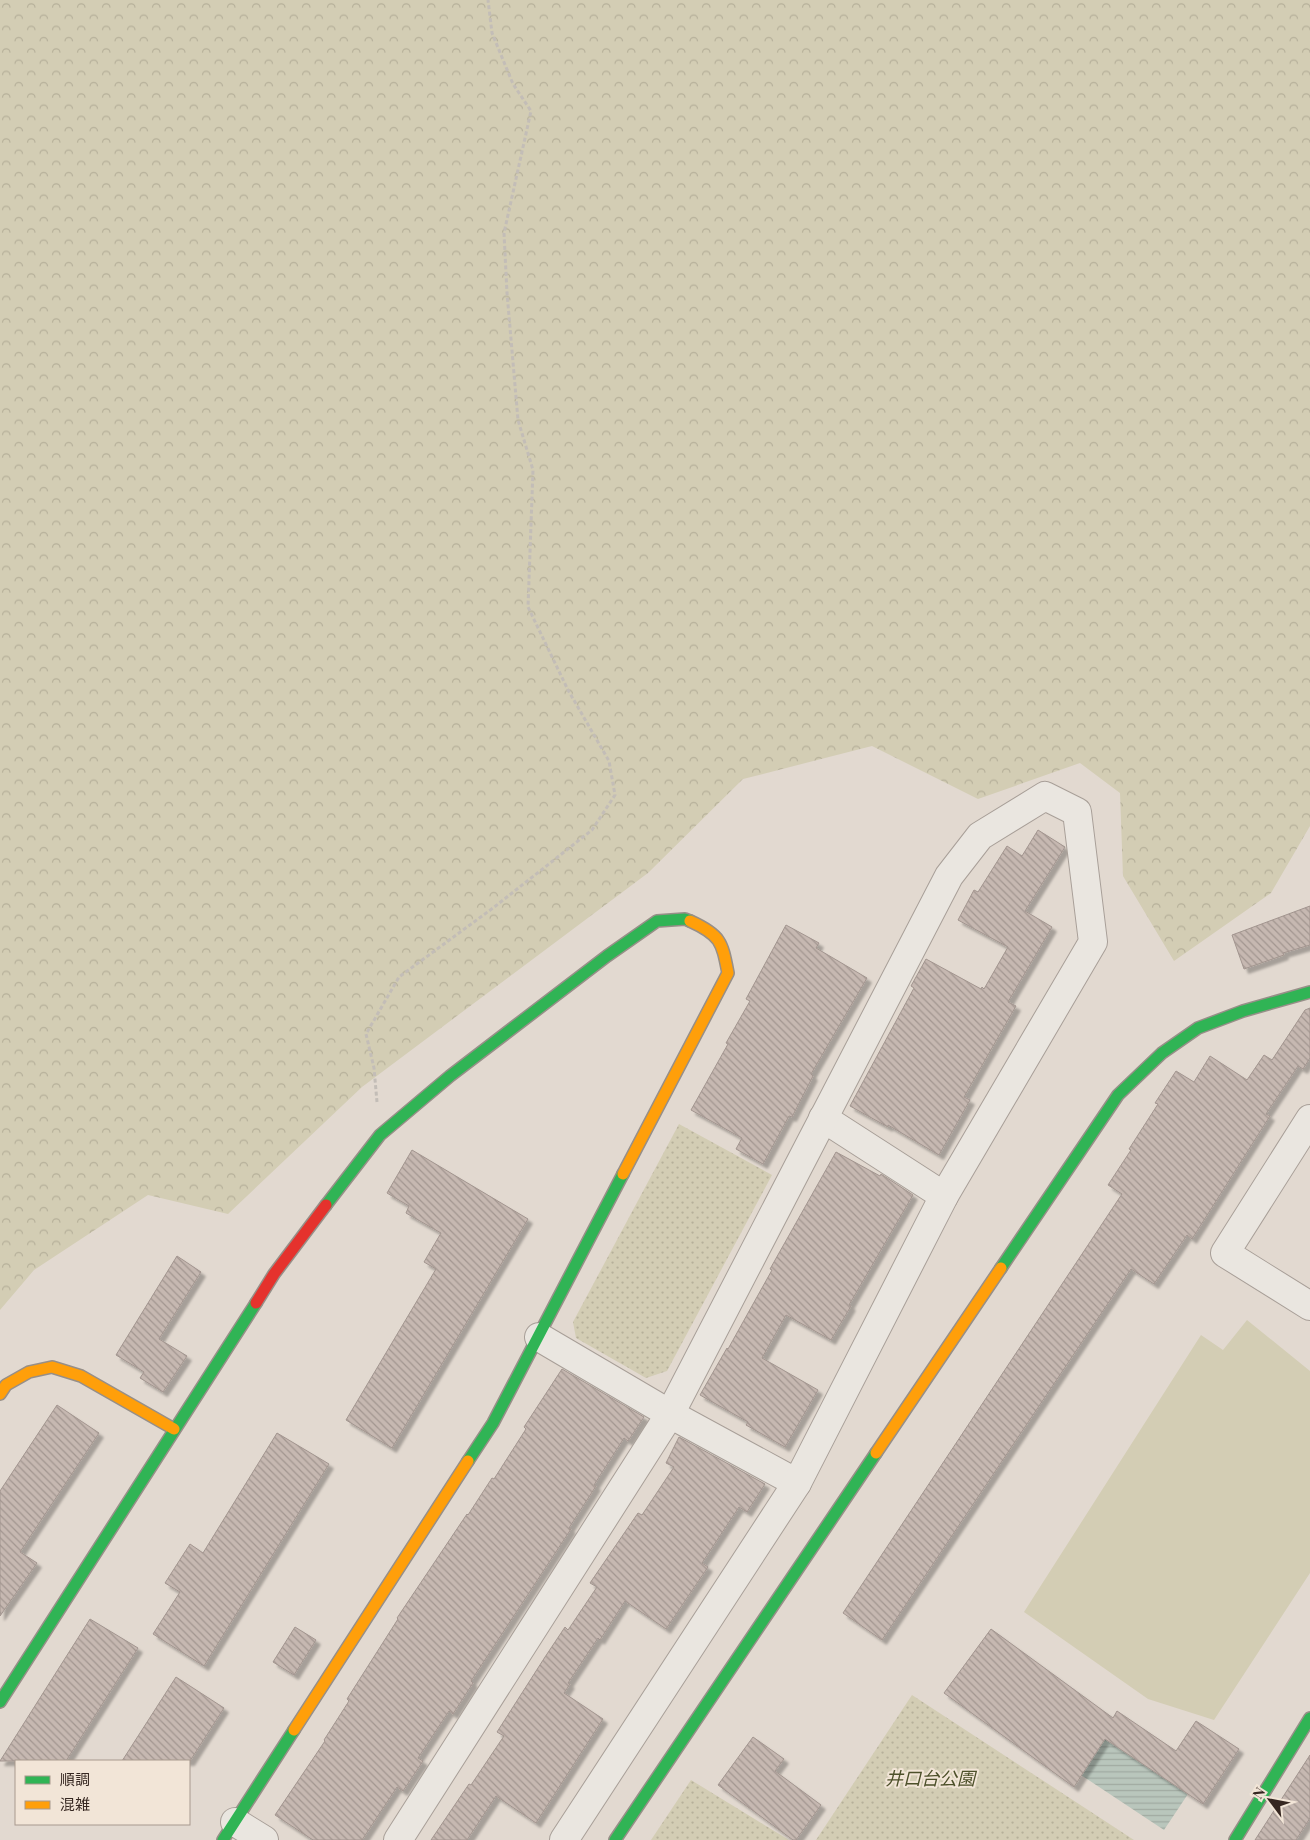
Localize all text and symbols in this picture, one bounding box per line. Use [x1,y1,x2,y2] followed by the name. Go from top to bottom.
[15,1760,190,1825] legend
[885,1766,978,1790] park label: 井口台公園
[60,1769,90,1789] text: 順調
[1245,1775,1295,1825] north arrow
[1248,1784,1269,1802] text: N
[60,1794,90,1814] text: 混雑

